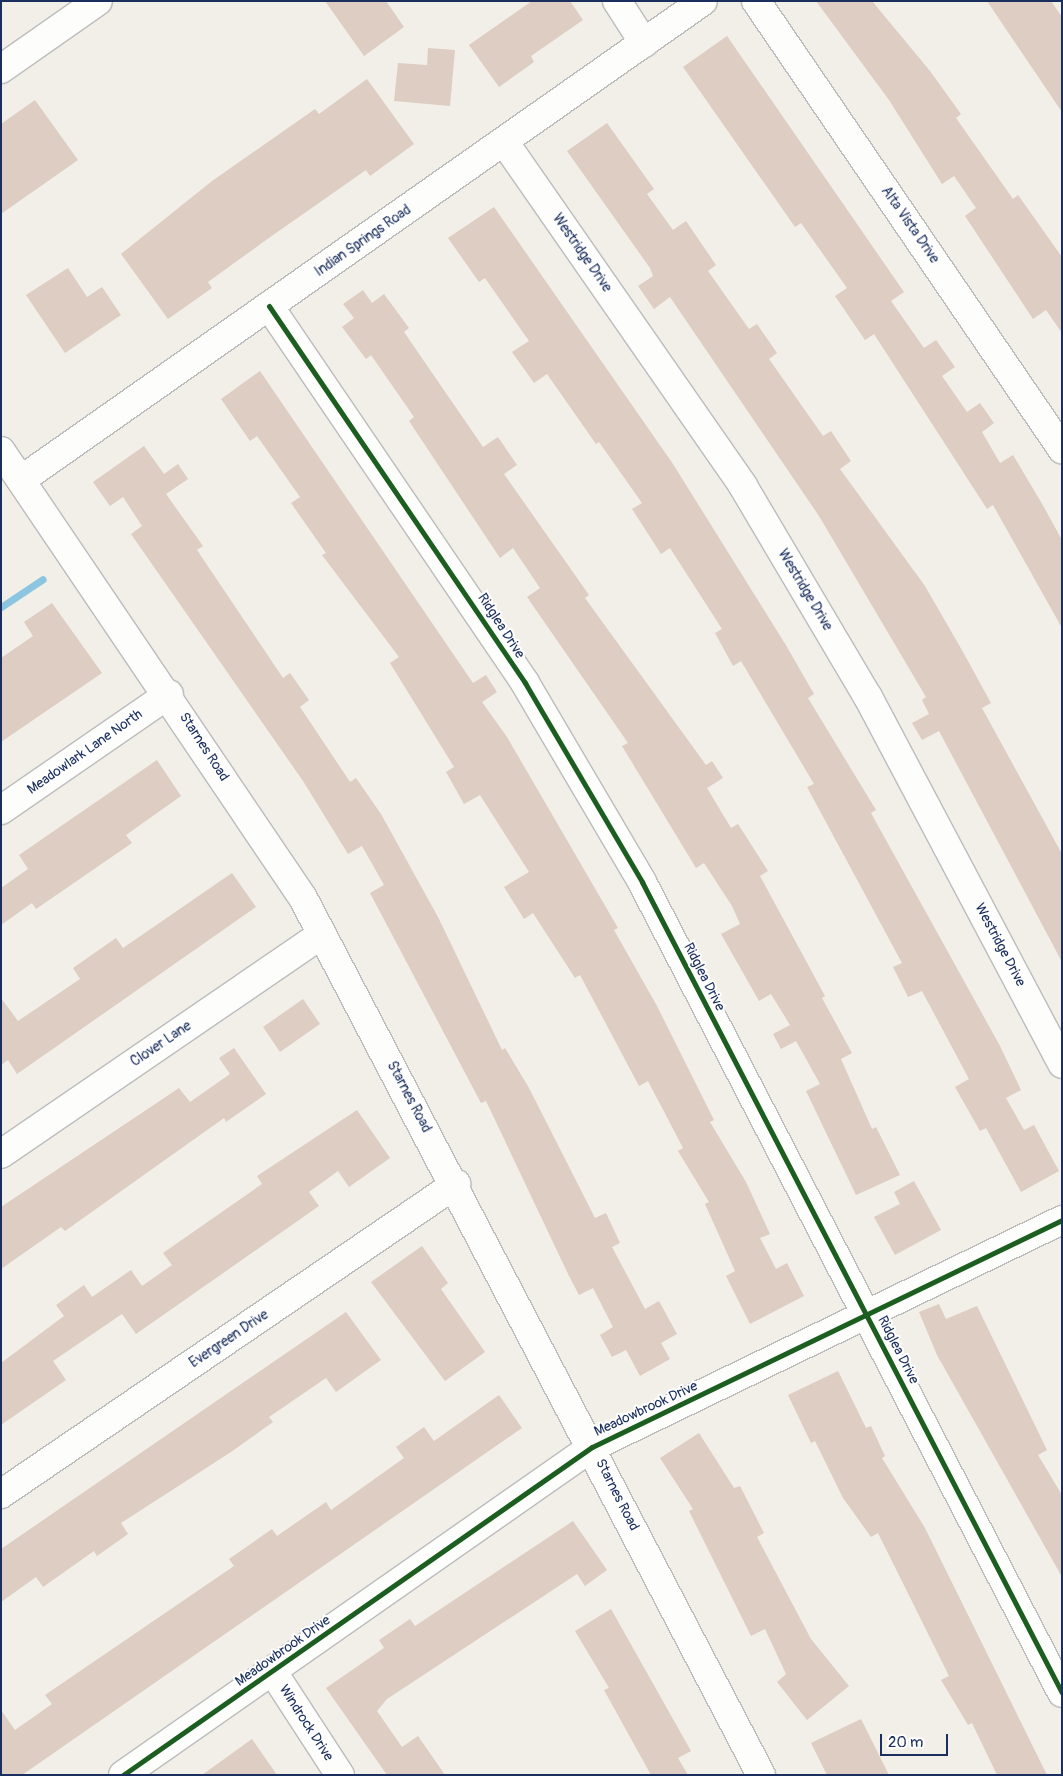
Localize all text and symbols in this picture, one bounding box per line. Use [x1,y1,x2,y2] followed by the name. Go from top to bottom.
[877,183,943,267] street label: Alta Vista Drive
[312,202,414,280] street label: Indian Springs Road
[549,211,615,295] street label: Westridge Drive
[774,546,836,634] street label: Westridge Drive
[474,590,528,662] street label: Ridglea Drive
[24,706,146,798] street label: Meadowlark Lane North
[176,710,232,784] street label: Starnes Road
[971,900,1029,990] street label: Westridge Drive
[680,940,728,1014] street label: Ridglea Drive
[127,1018,195,1070] street label: Clover Lane
[383,1058,435,1136] street label: Starnes Road
[186,1306,272,1372] street label: Evergreen Drive
[874,1313,922,1387] street label: Ridglea Drive
[592,1378,700,1440] street label: Meadowbrook Drive
[592,1456,642,1534] street label: Starnes Road
[232,1612,334,1690] street label: Meadowbrook Drive
[275,1682,337,1764] street label: Windrock Drive
[883,1724,950,1756] scale bar
[888,1733,923,1752] text: 20 m

